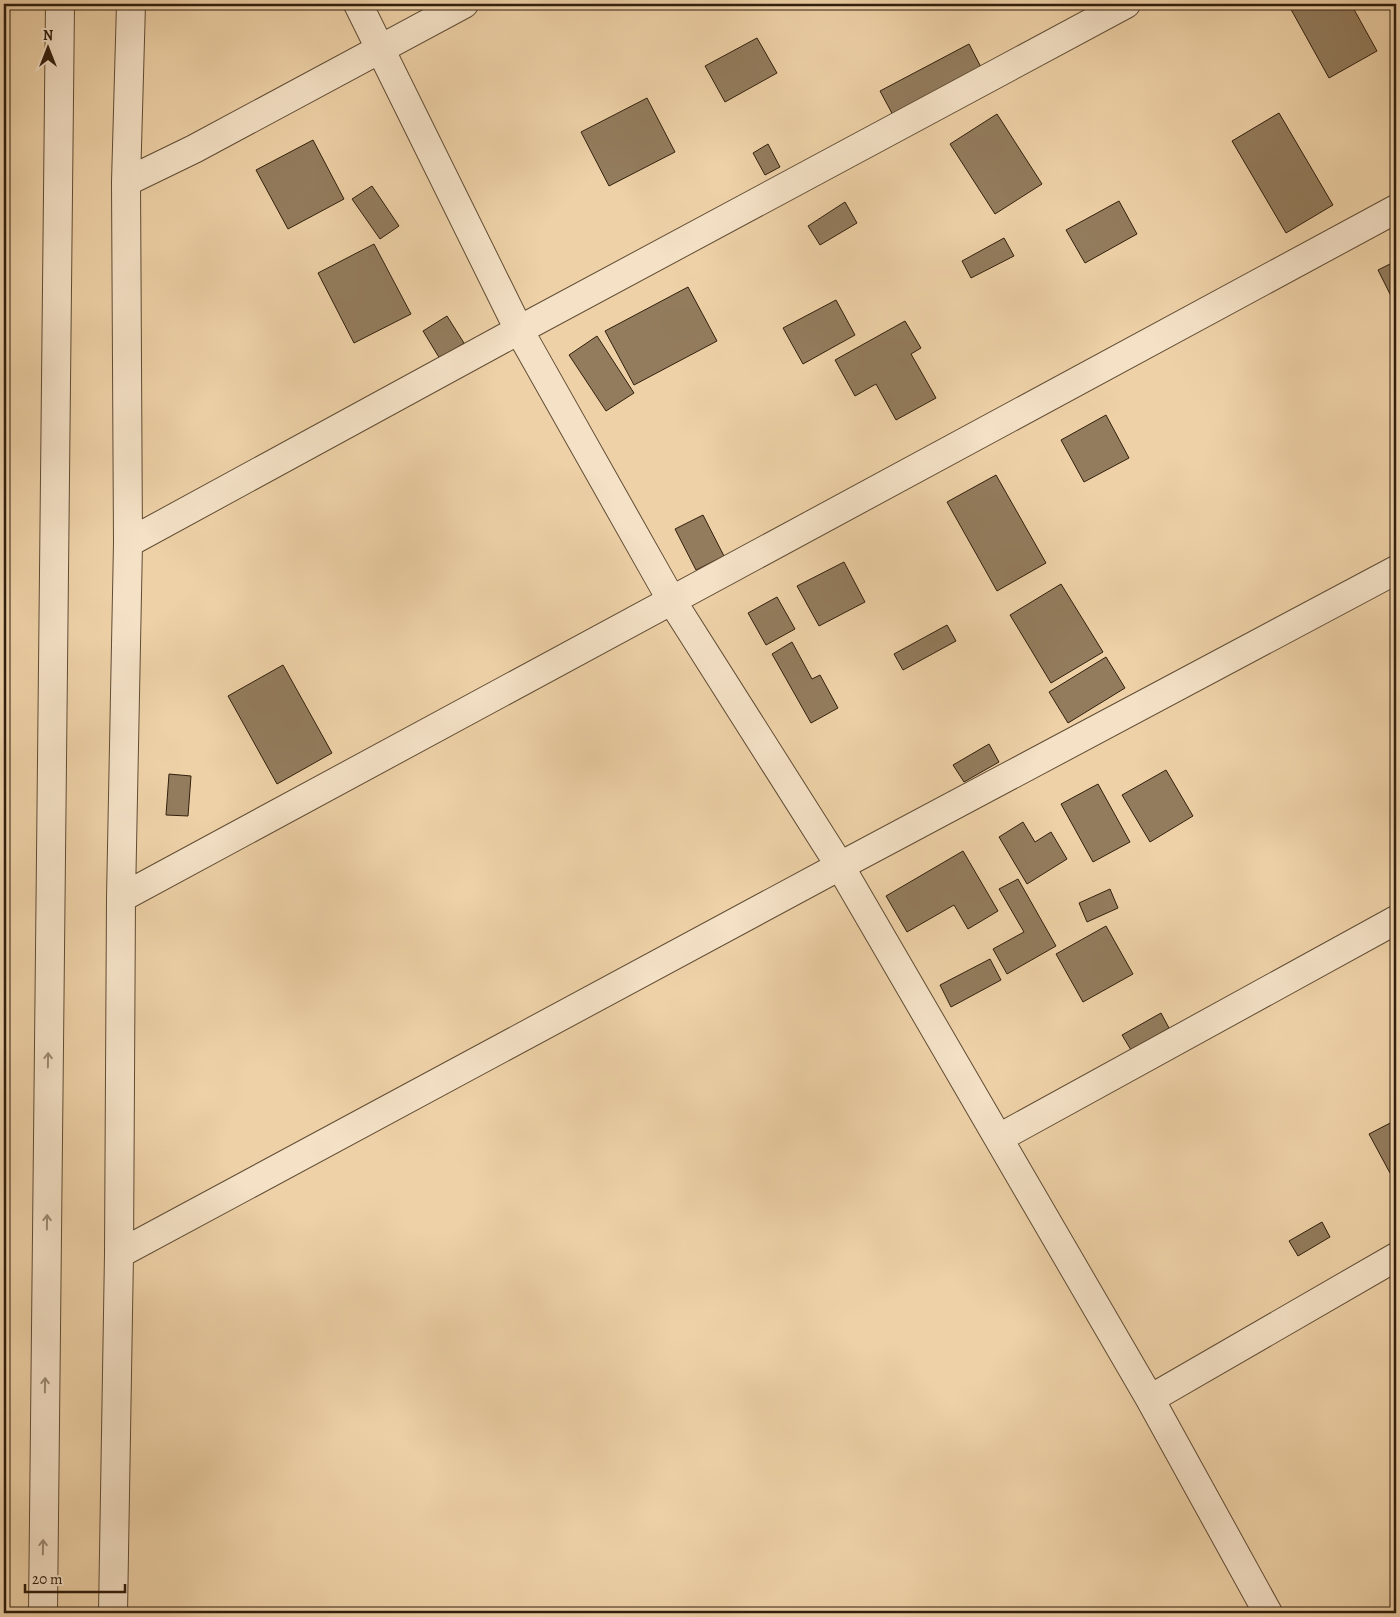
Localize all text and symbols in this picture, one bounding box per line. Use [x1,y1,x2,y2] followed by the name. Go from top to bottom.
[22,22,72,72] north arrow
[43,26,53,45] text: N
[43,1052,53,1068] one-way arrow
[42,1214,52,1230] one-way arrow
[40,1377,50,1393] one-way arrow
[38,1539,48,1556] one-way arrow
[25,1562,125,1594] scale bar
[32,1569,63,1589] text: 20 m

